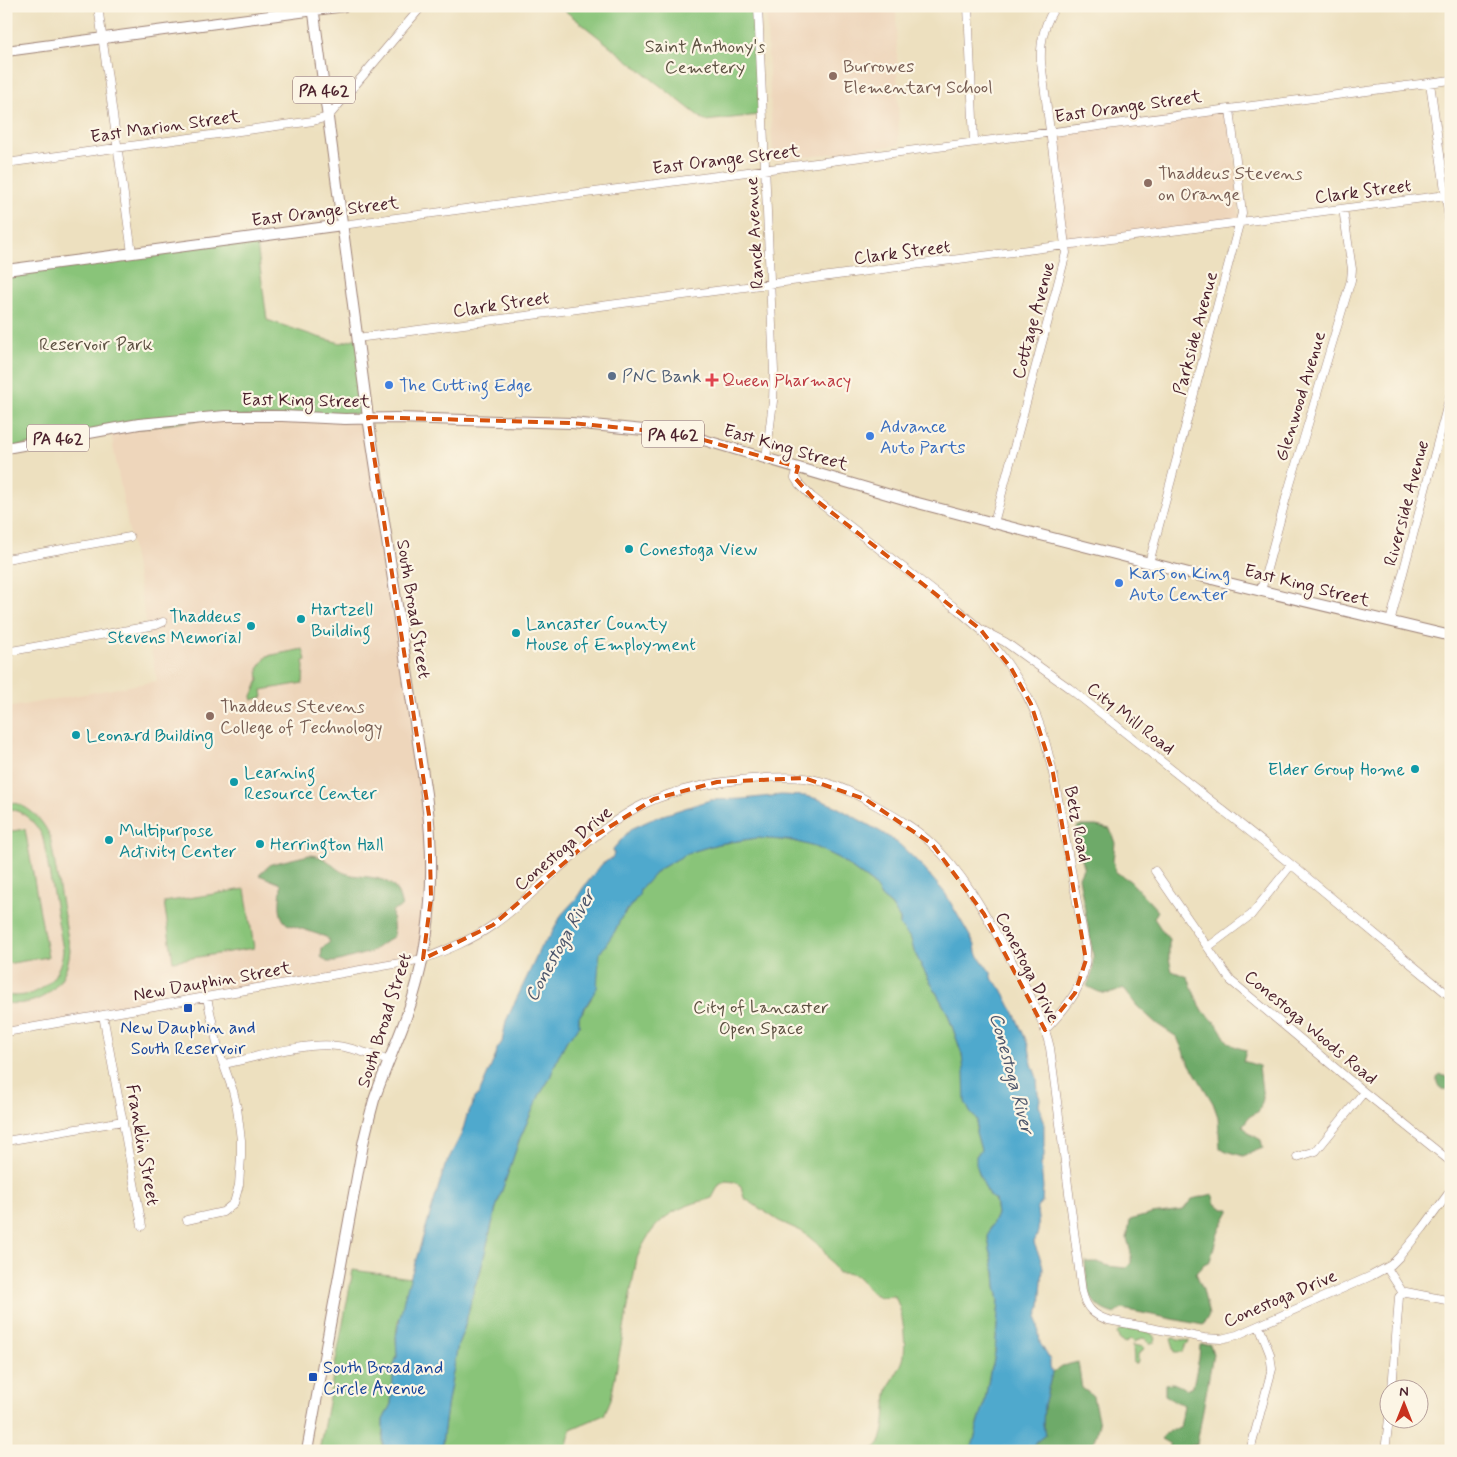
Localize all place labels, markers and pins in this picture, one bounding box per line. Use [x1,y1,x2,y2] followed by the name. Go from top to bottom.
[843,55,993,100] place label: Burrowes Elementary School
[827,70,839,82] marker: Burrowes Elementary School
[1158,162,1303,207] place label: Thaddeus Stevens on Orange
[1142,177,1154,189] marker: Thaddeus Stevens on Orange
[622,365,701,389] place label: PNC Bank
[722,369,851,393] place label: Queen Pharmacy
[606,370,618,382] marker: PNC Bank
[399,374,532,400] place label: The Cutting Edge
[706,374,718,386] marker: Queen Pharmacy
[383,379,395,391] marker: The Cutting Edge
[880,415,966,460] place label: Advance Auto Parts
[864,430,876,442] marker: Advance Auto Parts
[639,538,757,562] place label: Conestoga View
[623,543,635,555] marker: Conestoga View
[1129,562,1230,607] place label: Kars on King Auto Center
[1113,577,1125,589] marker: Kars on King Auto Center
[311,598,373,645] place label: Hartzell Building
[107,605,241,650] place label: Thaddeus Stevens Memorial
[526,612,696,657] place label: Lancaster County House of Employment
[295,613,307,625] marker: Hartzell Building
[245,620,257,632] marker: Thaddeus Stevens Memorial
[510,627,522,639] marker: Lancaster County House of Employment
[220,695,382,741] place label: Thaddeus Stevens College of Technology
[204,710,216,722] marker: Thaddeus Stevens College of Technology
[86,724,214,749] place label: Leonard Building
[70,729,82,741] marker: Leonard Building
[1268,758,1405,782] place label: Elder Group Home
[244,761,377,806] place label: Learning Resource Center
[1409,763,1421,775] marker: Elder Group Home
[228,776,240,788] marker: Learning Resource Center
[119,819,237,864] place label: Multipurpose Activity Center
[270,833,384,859] place label: Herrington Hall
[103,834,115,846] marker: Multipurpose Activity Center
[254,838,266,850] marker: Herrington Hall
[182,1002,194,1014] marker: New Dauphin and South Reservoir
[120,1016,256,1061] place label: New Dauphin and South Reservoir
[323,1356,443,1401] place label: South Broad and Circle Avenue
[307,1371,319,1383] marker: South Broad and Circle Avenue

